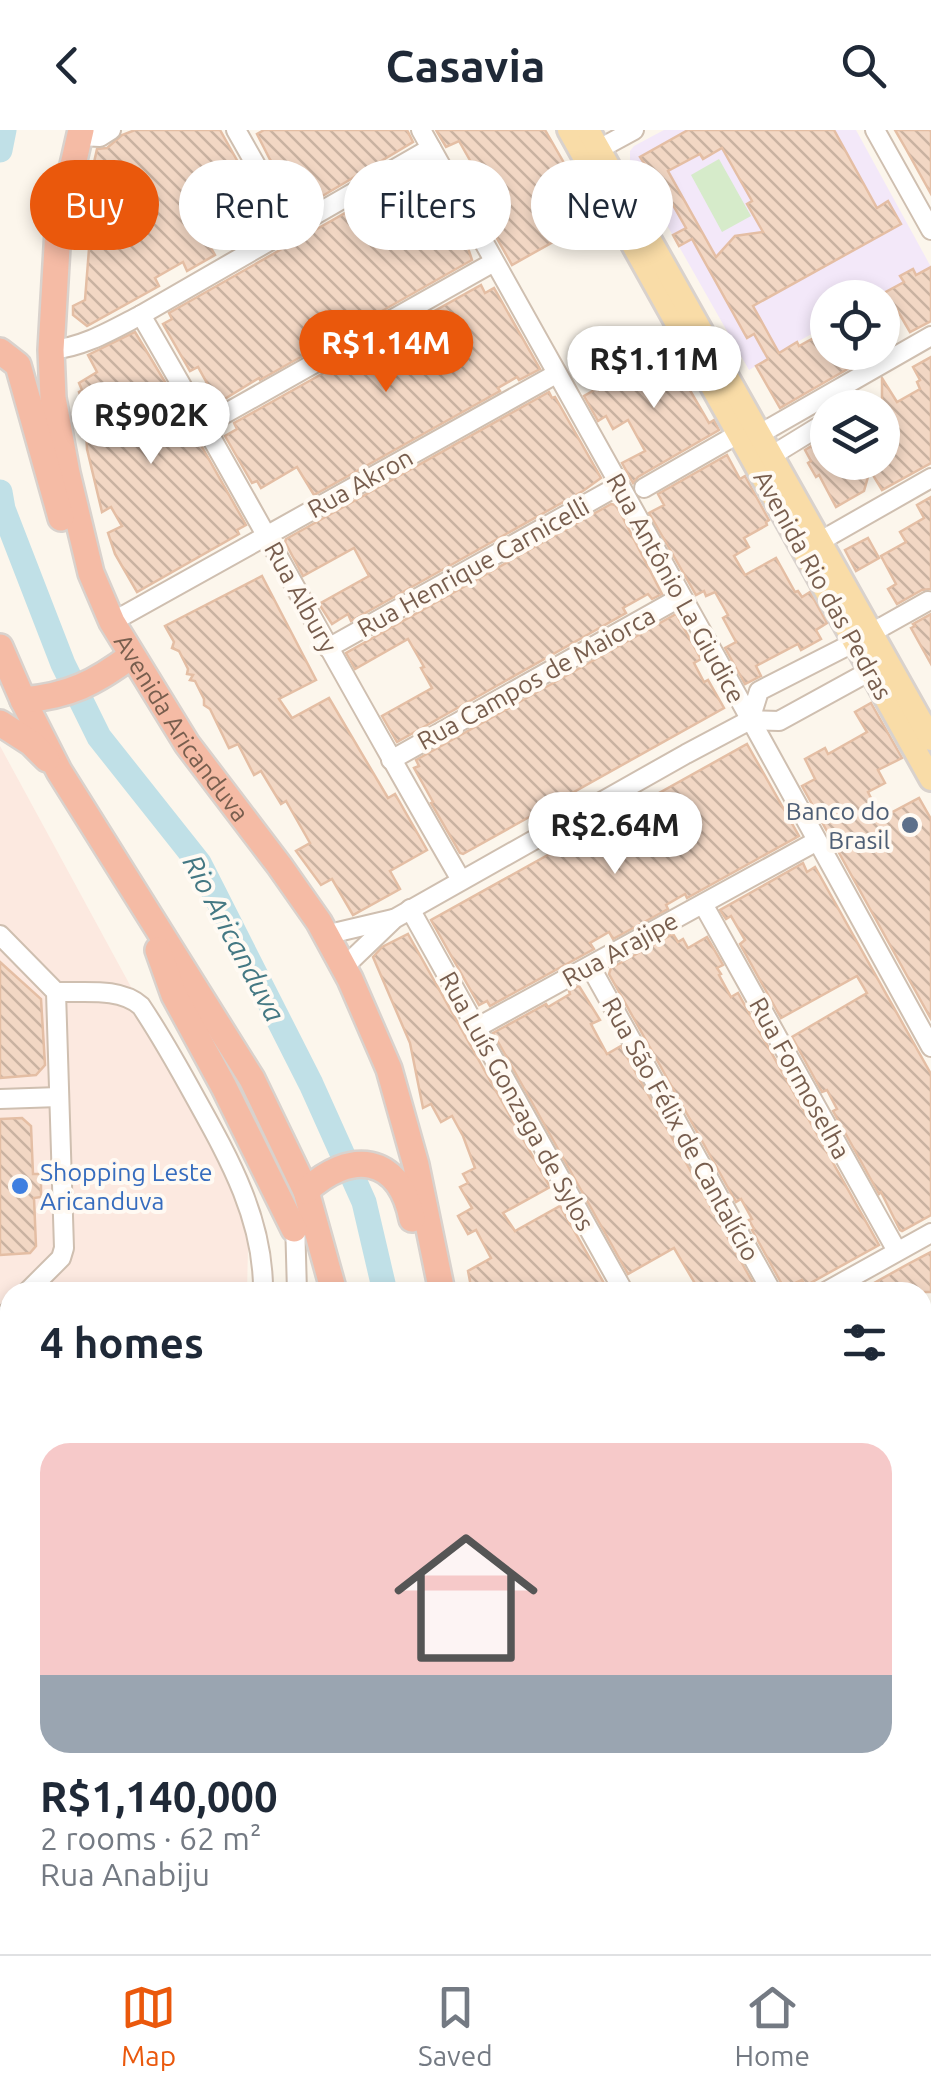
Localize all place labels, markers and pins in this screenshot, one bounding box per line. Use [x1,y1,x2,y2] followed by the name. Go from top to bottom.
[294,310,478,395] pin: R$1.14M
[562,326,746,411] pin: R$1.11M
[70,382,232,467] pin: R$902K
[523,792,707,877] pin: R$2.64M
[786,797,890,854] place label: Banco do Brasil
[899,814,921,836] marker: Banco do Brasil
[40,1158,213,1215] place label: Shopping Leste Aricanduva
[9,1175,31,1197] marker: Shopping Leste Aricanduva

